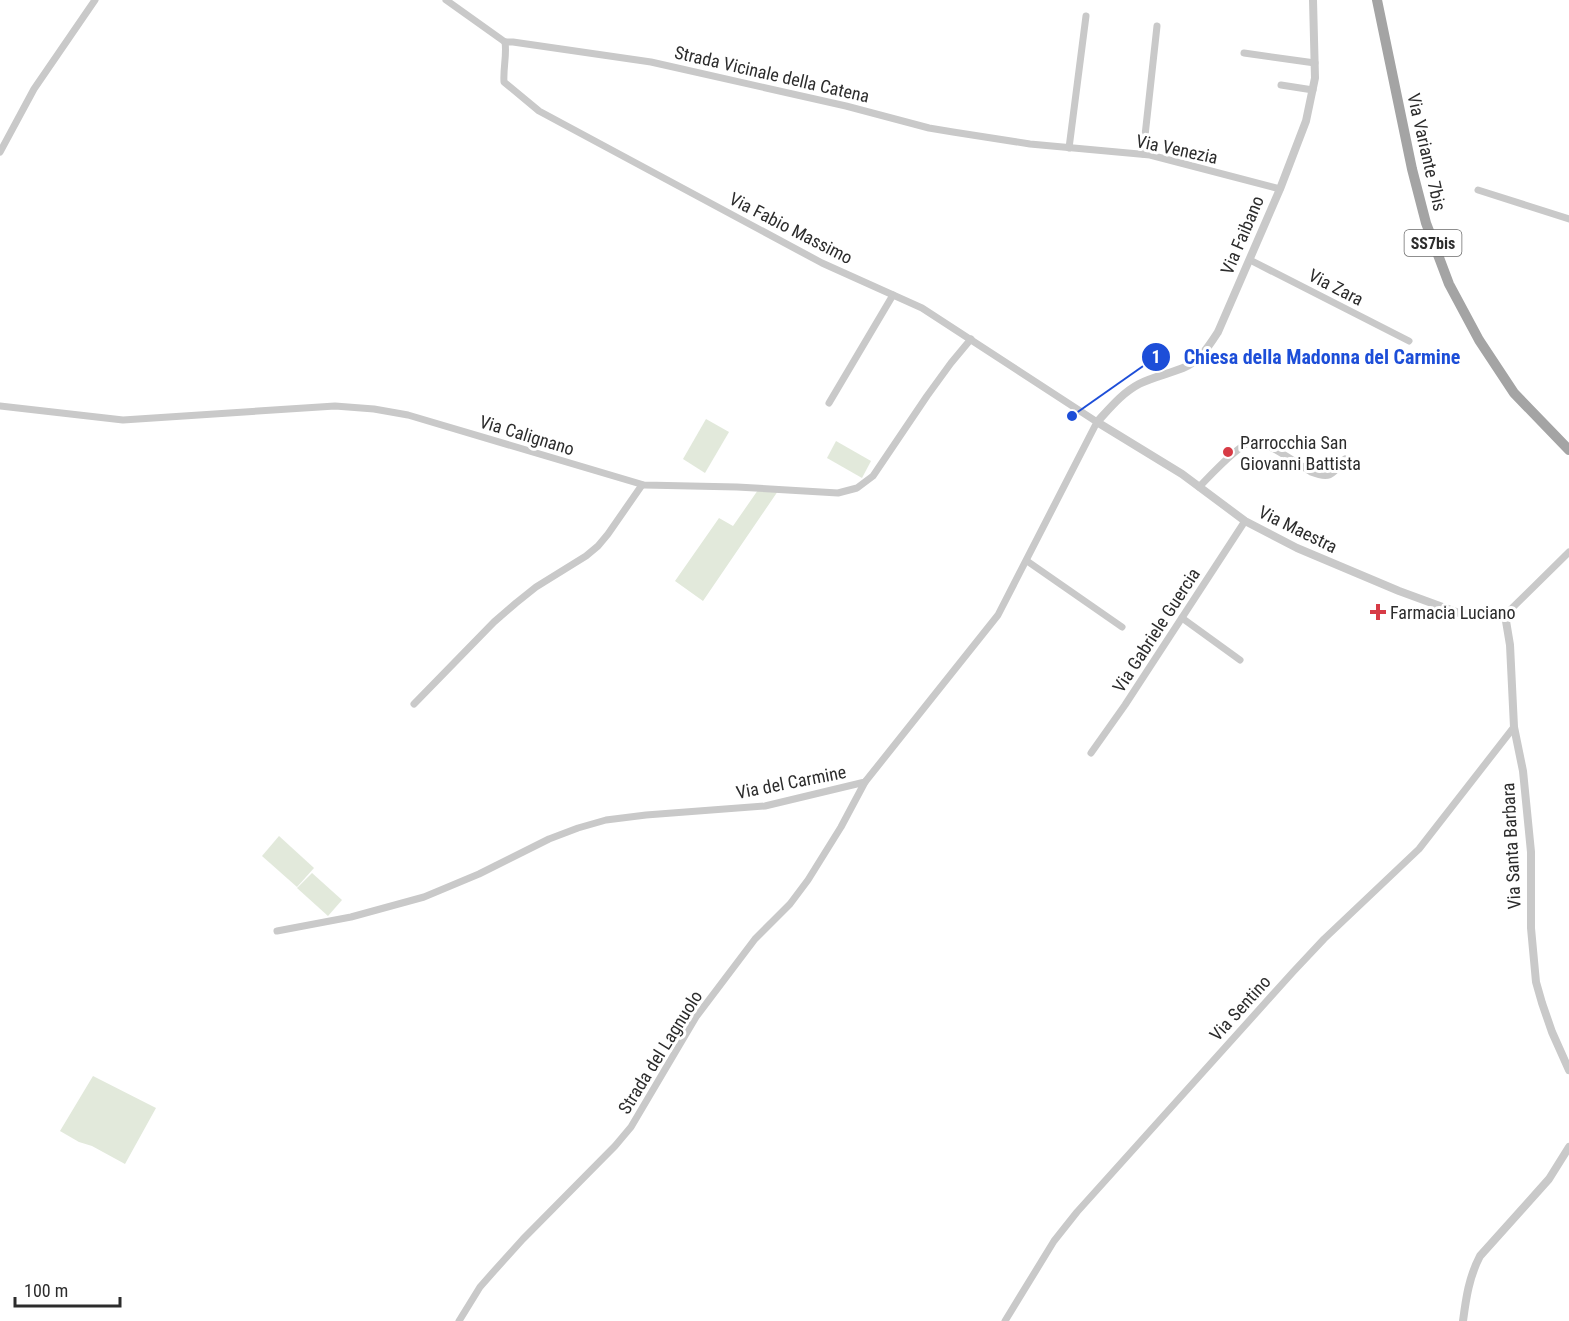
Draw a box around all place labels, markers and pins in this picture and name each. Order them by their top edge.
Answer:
callout: Chiesa della Madonna del Carmine [1141,338,1472,376]
place label: Parrocchia San Giovanni Battista [1240,432,1361,474]
marker: Parrocchia San Giovanni Battista [1221,445,1235,459]
place label: Farmacia Luciano [1390,602,1516,623]
marker: Farmacia Luciano [1371,605,1385,619]

